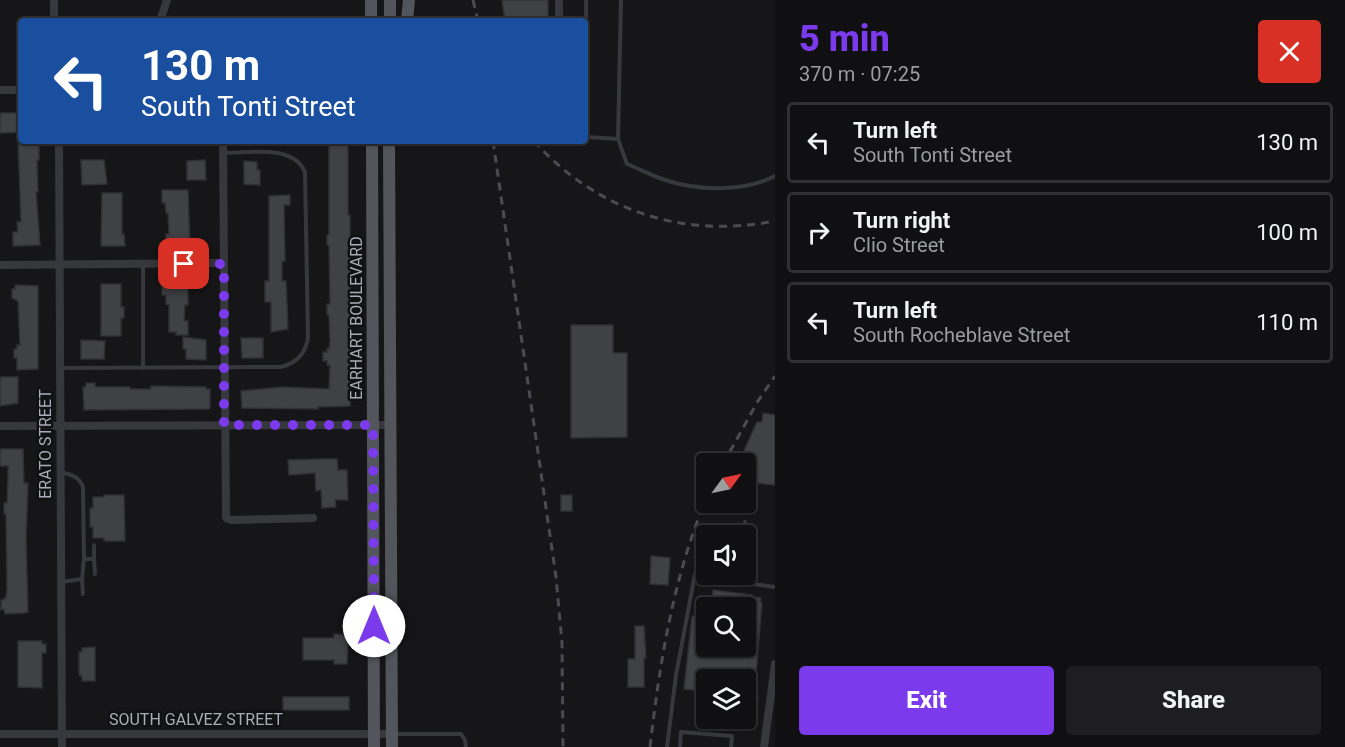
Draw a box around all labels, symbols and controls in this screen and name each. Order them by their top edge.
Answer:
text: 5 min [799,18,890,60]
button: close [1258,20,1321,83]
text: 130 m [141,41,260,90]
icon: left [42,42,120,120]
text: 370 m · 07:25 [799,62,920,86]
text: South Tonti Street [141,91,356,123]
text: Turn left [853,118,937,143]
icon: left [802,126,835,159]
text: 130 m [1256,130,1318,155]
text: South Tonti Street [853,143,1012,167]
text: Turn right [853,208,950,233]
icon: right [802,216,835,249]
text: 100 m [1256,220,1318,245]
text: Clio Street [853,233,945,257]
street label: EARHART BOULEVARD [347,236,366,400]
pin [158,238,209,289]
icon: arrive [167,247,200,280]
text: Turn left [853,298,937,323]
icon: left [802,306,835,339]
text: 110 m [1256,310,1318,335]
text: South Rocheblave Street [853,323,1070,347]
street label: ERATO STREET [36,389,55,499]
north arrow [696,453,756,513]
map controls [696,453,756,729]
button: sound [696,525,756,585]
position arrow [342,594,406,658]
button: search [696,597,756,657]
button: Exit [799,666,1054,735]
button: Share [1066,666,1321,735]
button: layers [696,669,756,729]
street label: SOUTH GALVEZ STREET [109,710,283,729]

